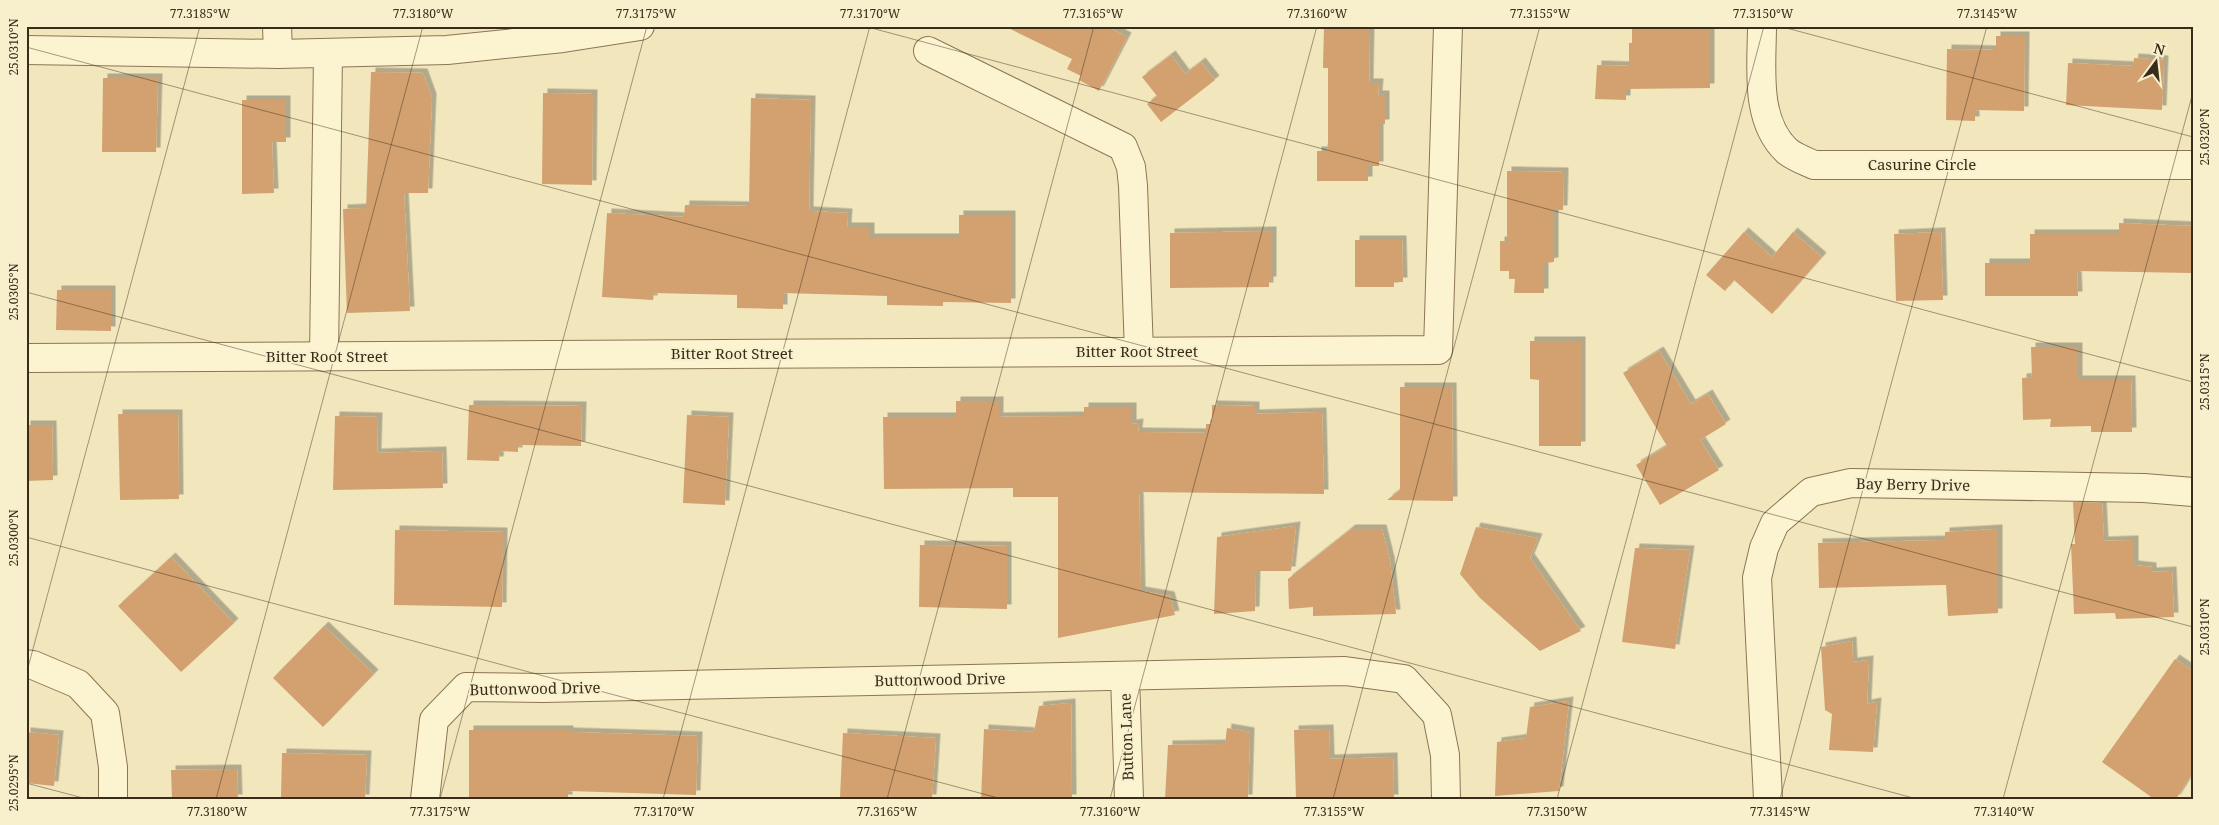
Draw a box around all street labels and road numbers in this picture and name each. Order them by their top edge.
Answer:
street label: Casurine Circle [1868,154,1976,174]
street label: Bitter Root Street [1076,341,1198,361]
street label: Bitter Root Street [671,343,793,363]
street label: Bitter Root Street [266,346,388,366]
street label: Bay Berry Drive [1856,473,1970,495]
street label: Buttonwood Drive [874,668,1006,690]
street label: Buttonwood Drive [469,677,601,699]
street label: Button Lane [1114,693,1138,781]

